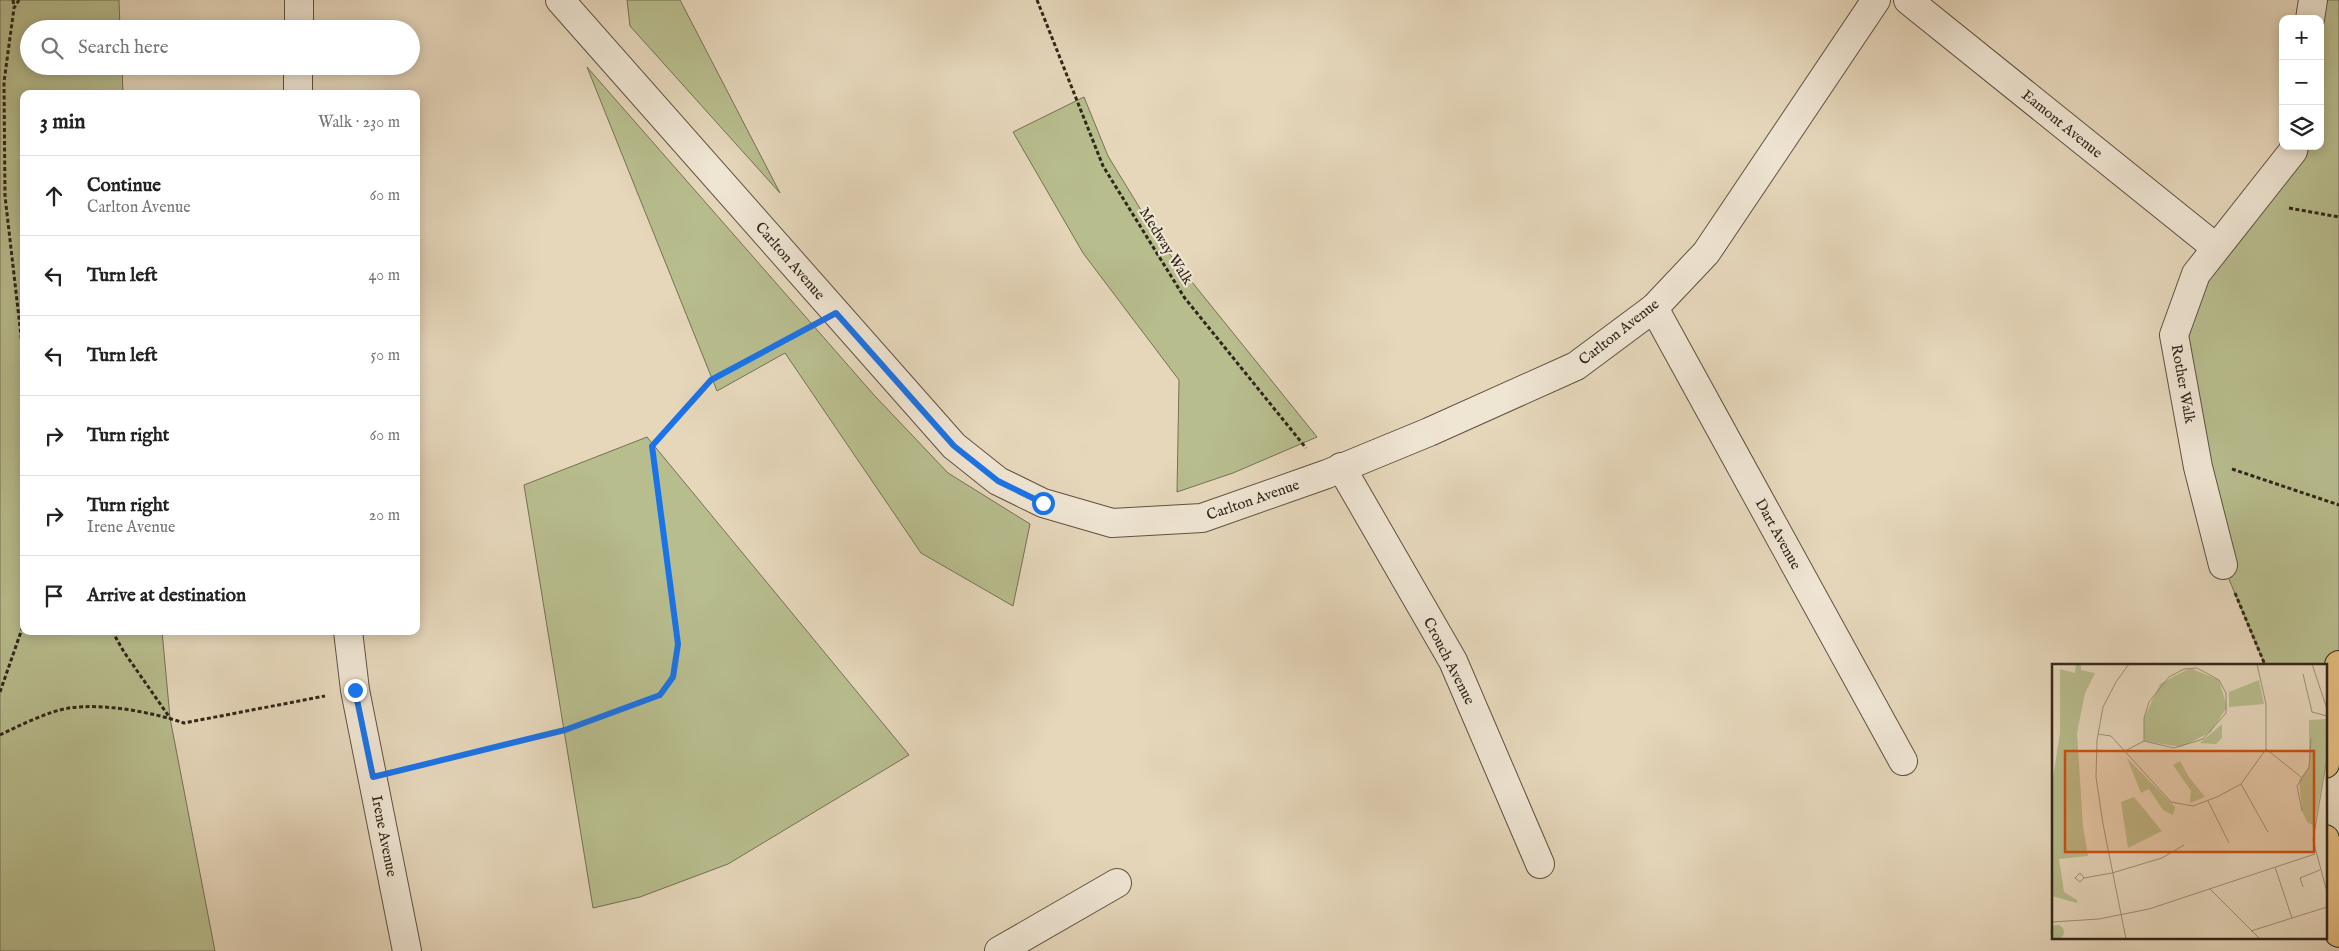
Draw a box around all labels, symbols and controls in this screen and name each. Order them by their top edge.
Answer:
map controls [2279,15,2324,150]
button: + [2279,15,2324,60]
search box [20,20,420,75]
icon: search [38,34,66,62]
text: Search here [78,36,169,60]
button: − [2279,60,2324,105]
street label: Eamont Avenue [2018,86,2106,162]
button: layers [2279,105,2324,150]
text: 3 min [40,109,85,136]
text: Walk · 230 m [318,113,400,133]
text: Continue [87,174,161,198]
icon: ahead [40,182,68,210]
text: 60 m [370,186,400,206]
text: Carlton Avenue [87,198,191,218]
street label: Medway Walk [1135,204,1198,289]
street label: Carlton Avenue [751,218,829,304]
icon: left [40,262,68,290]
text: Turn left [87,264,158,288]
text: 40 m [368,266,400,286]
street label: Carlton Avenue [1575,295,1663,369]
icon: left [40,342,68,370]
street label: Rother Walk [2167,343,2199,426]
text: Turn left [87,344,158,368]
text: 50 m [371,346,400,366]
icon: right [40,422,68,450]
text: Turn right [87,424,169,448]
text: 60 m [370,426,400,446]
street label: Carlton Avenue [1204,475,1302,525]
route start [1032,492,1055,515]
text: Turn right [87,494,169,518]
street label: Dart Avenue [1751,495,1805,573]
icon: right [40,502,68,530]
text: 20 m [369,506,400,526]
text: Irene Avenue [87,518,175,538]
icon: arrive [40,582,68,610]
text: Arrive at destination [87,584,246,608]
street label: Crouch Avenue [1419,614,1479,708]
inset map [2052,664,2326,938]
route end [344,679,367,702]
street label: Irene Avenue [367,794,401,879]

